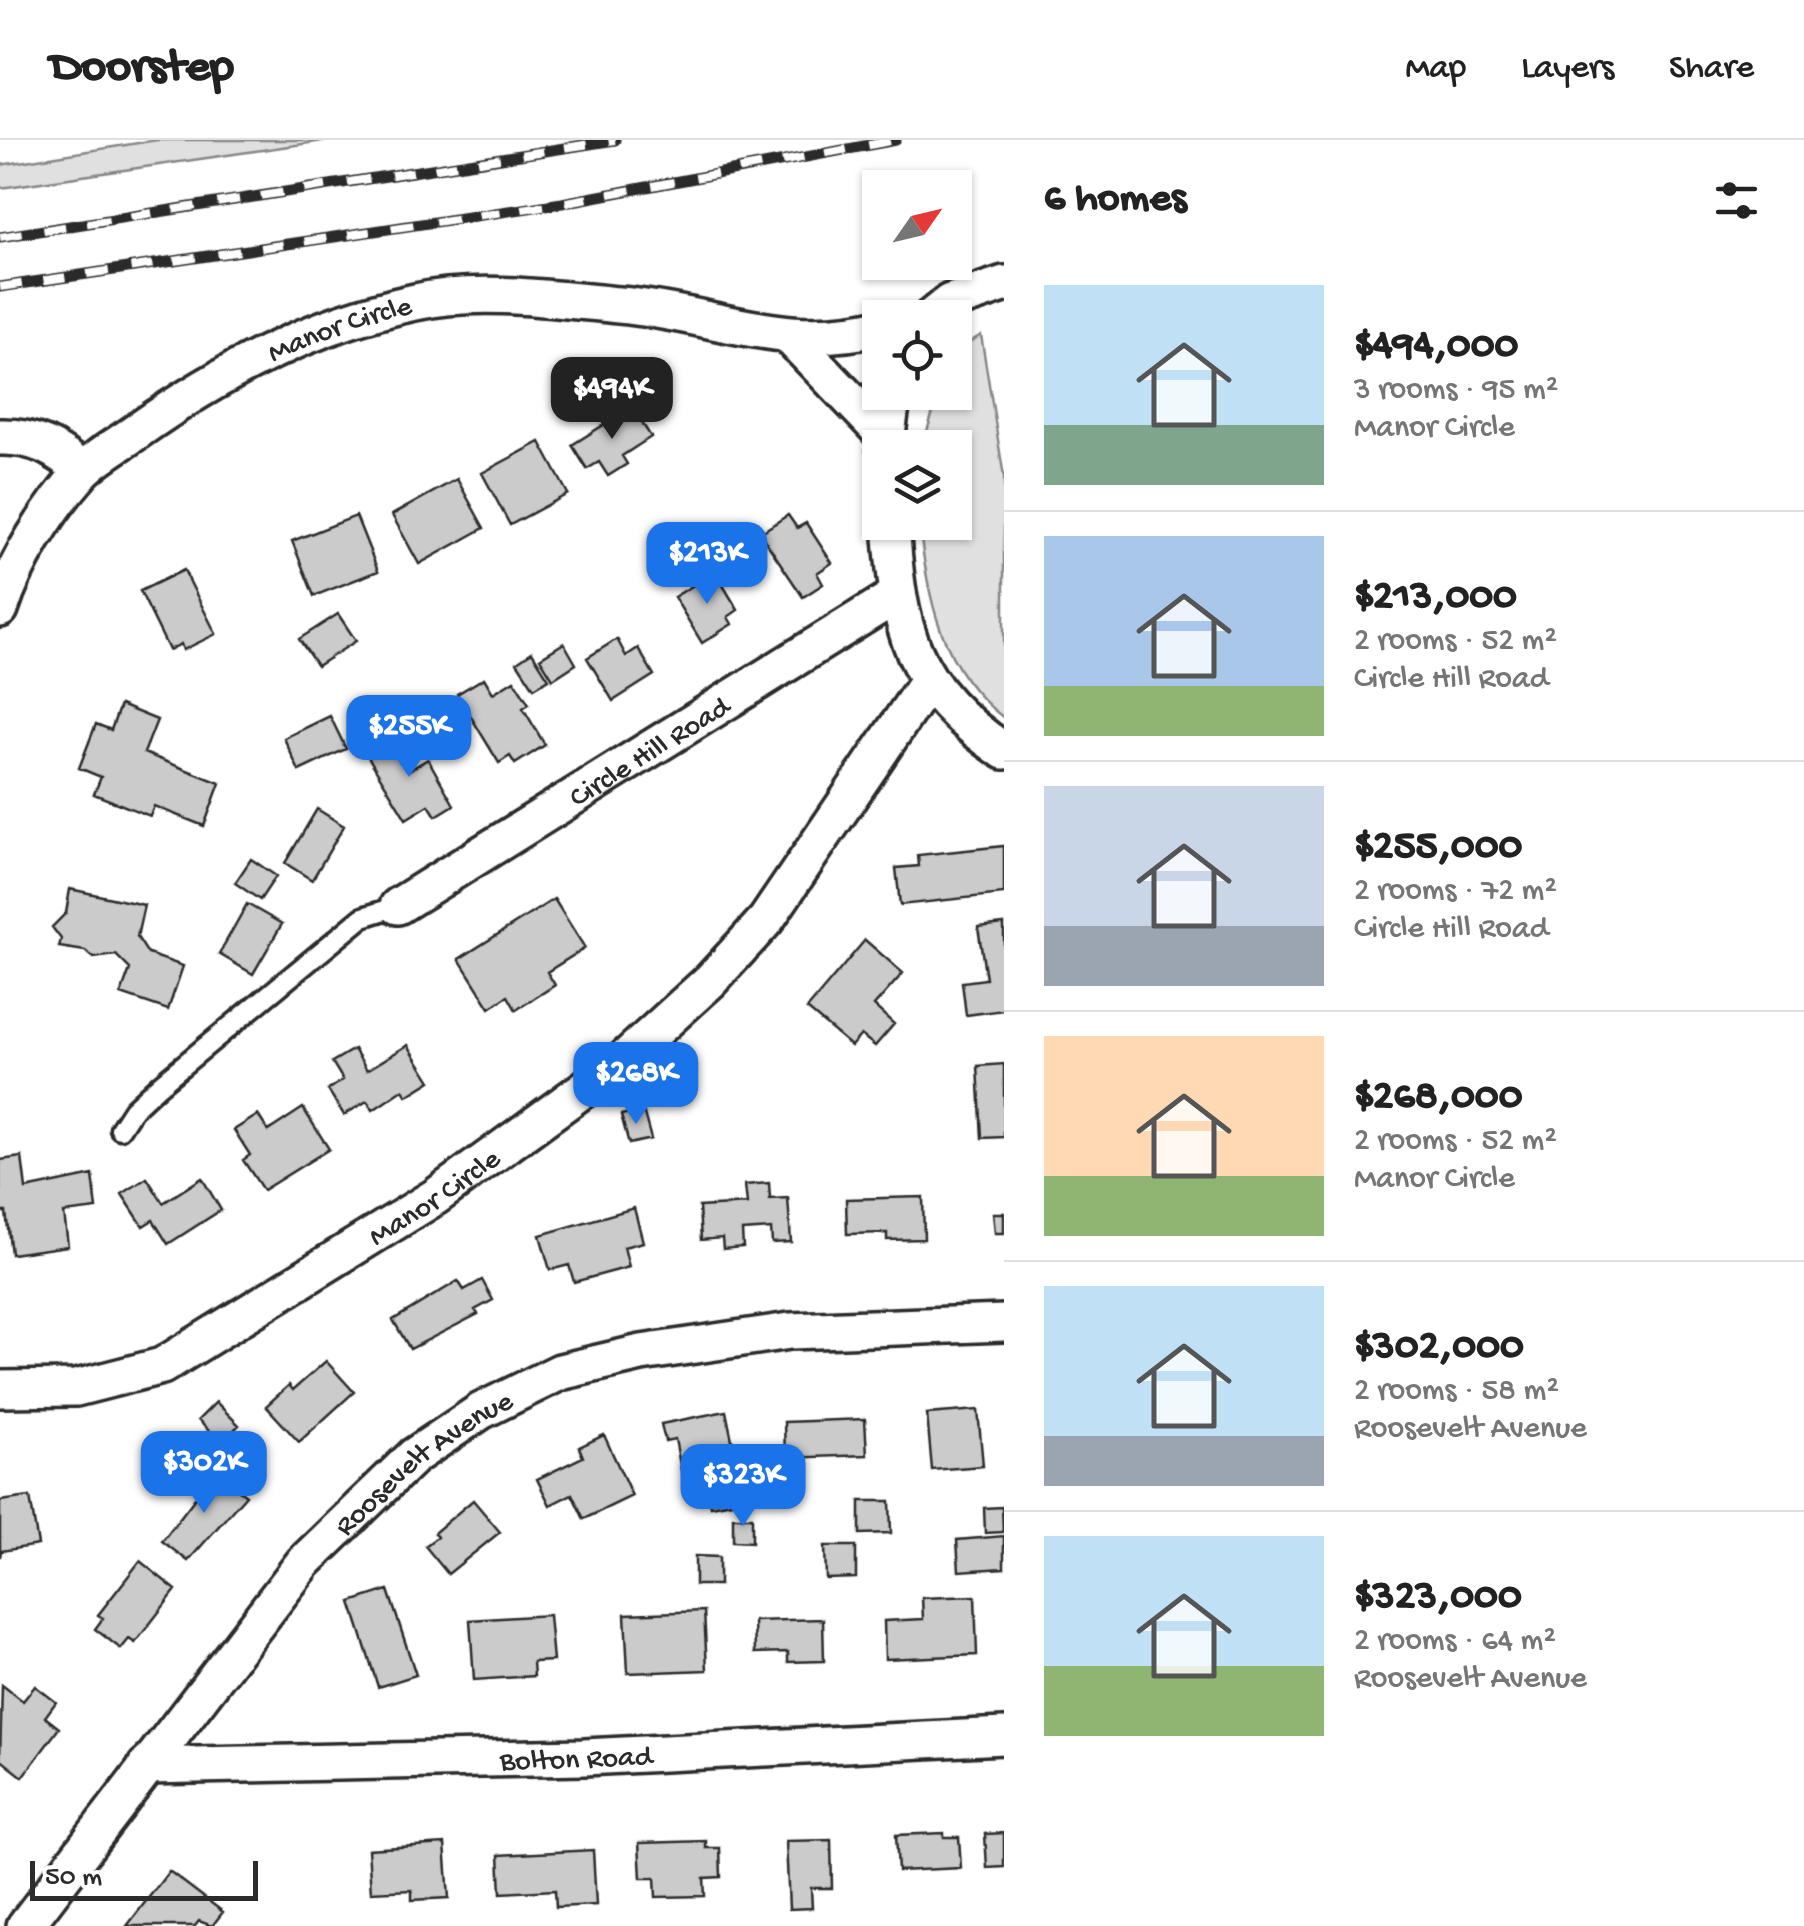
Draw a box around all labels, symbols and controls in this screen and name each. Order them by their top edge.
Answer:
text: Doorstep [50,41,234,98]
text: Map [1405,49,1466,90]
text: Layers [1521,49,1614,90]
text: Share [1669,49,1754,90]
north arrow [862,170,972,280]
map controls [862,170,972,540]
icon: filters [1709,173,1764,228]
text: 6 homes [1044,176,1187,225]
street label: Manor Circle [263,290,416,373]
button: locate [862,300,972,410]
text: $494,000 [1354,323,1518,372]
icon: home [1124,325,1244,445]
pin: $494K [542,357,682,442]
text: $494K [573,370,651,408]
text: 3 rooms · 95 m² [1354,372,1558,410]
text: Manor Circle [1354,410,1515,448]
button: layers [862,430,972,540]
pin: $213K [637,522,777,607]
text: $213K [668,535,746,573]
text: $213,000 [1354,574,1517,623]
icon: home [1124,576,1244,696]
text: 2 rooms · 52 m² [1354,623,1557,661]
text: Circle Hill Road [1354,661,1548,699]
street label: Circle Hill Road [564,689,739,817]
pin: $255K [339,695,479,780]
text: $255K [368,708,450,746]
text: $255,000 [1354,824,1522,873]
icon: home [1124,826,1244,946]
text: 2 rooms · 72 m² [1354,873,1557,911]
text: Circle Hill Road [1354,911,1548,949]
pin: $268K [566,1042,706,1127]
text: $268K [595,1055,677,1093]
text: $268,000 [1354,1074,1523,1123]
icon: home [1124,1076,1244,1196]
text: 2 rooms · 52 m² [1354,1123,1557,1161]
street label: Manor Circle [363,1142,509,1256]
text: Manor Circle [1354,1161,1515,1199]
text: $302,000 [1354,1324,1524,1373]
icon: home [1124,1326,1244,1446]
text: 2 rooms · 58 m² [1354,1373,1559,1411]
street label: Roosevelt Avenue [329,1385,520,1545]
text: Roosevelt Avenue [1354,1411,1587,1449]
pin: $302K [134,1431,274,1516]
text: $302K [163,1444,245,1482]
pin: $323K [673,1444,813,1529]
text: $323K [703,1457,783,1495]
text: $323,000 [1354,1574,1522,1623]
icon: home [1124,1576,1244,1696]
text: 2 rooms · 64 m² [1354,1623,1556,1661]
text: Roosevelt Avenue [1354,1661,1587,1699]
street label: Bolton Road [499,1740,655,1781]
scale bar [30,1856,258,1900]
text: 50 m [45,1862,102,1895]

